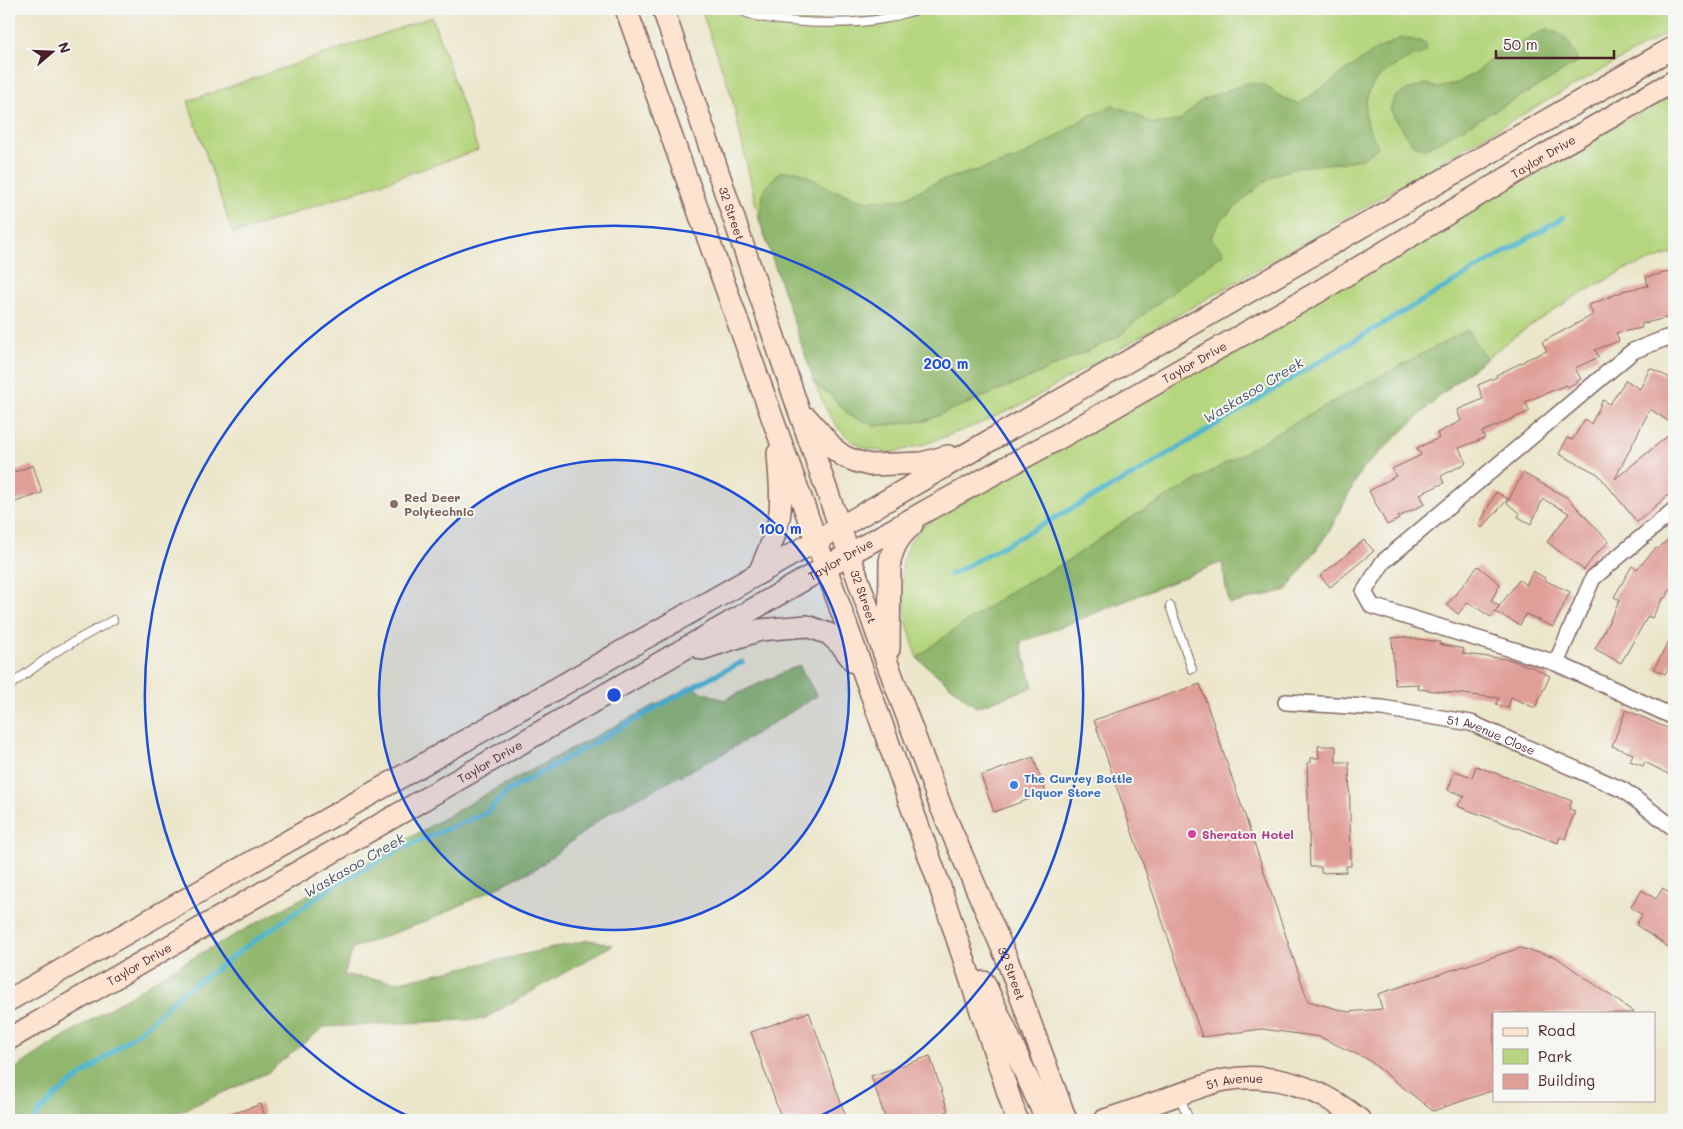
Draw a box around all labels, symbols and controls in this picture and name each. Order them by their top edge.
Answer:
north arrow [28,28,78,78]
scale bar [1496,28,1613,60]
text: 50 m [1503,34,1538,54]
text: N [54,39,75,56]
street label: Taylor Drive [1508,131,1578,182]
street label: 32 Street [716,185,749,243]
street label: Taylor Drive [1159,337,1230,387]
water label: Waskasoo Creek [1199,352,1307,427]
text: 200 m [924,353,969,373]
place label: Red Deer Polytechnic [404,489,474,519]
marker: Red Deer Polytechnic [388,498,400,510]
text: 100 m [758,518,802,538]
street label: Taylor Drive [805,534,876,584]
street label: 32 Street [847,568,881,626]
centre of rings [605,686,623,704]
street label: 51 Avenue Close [1446,711,1538,758]
street label: Taylor Drive [454,736,525,786]
place label: The Curvey Bottle Liquor Store [1024,770,1132,800]
marker: The Curvey Bottle Liquor Store [1008,779,1020,791]
place label: Sheraton Hotel [1202,826,1294,842]
water label: Waskasoo Creek [300,828,408,902]
marker: Sheraton Hotel [1186,828,1198,840]
street label: Taylor Drive [104,939,174,989]
street label: 32 Street [995,944,1029,1002]
legend [1493,1012,1656,1102]
text: Road [1538,1020,1575,1040]
text: Park [1538,1046,1572,1066]
street label: 51 Avenue [1204,1070,1264,1093]
text: Building [1538,1070,1595,1090]

